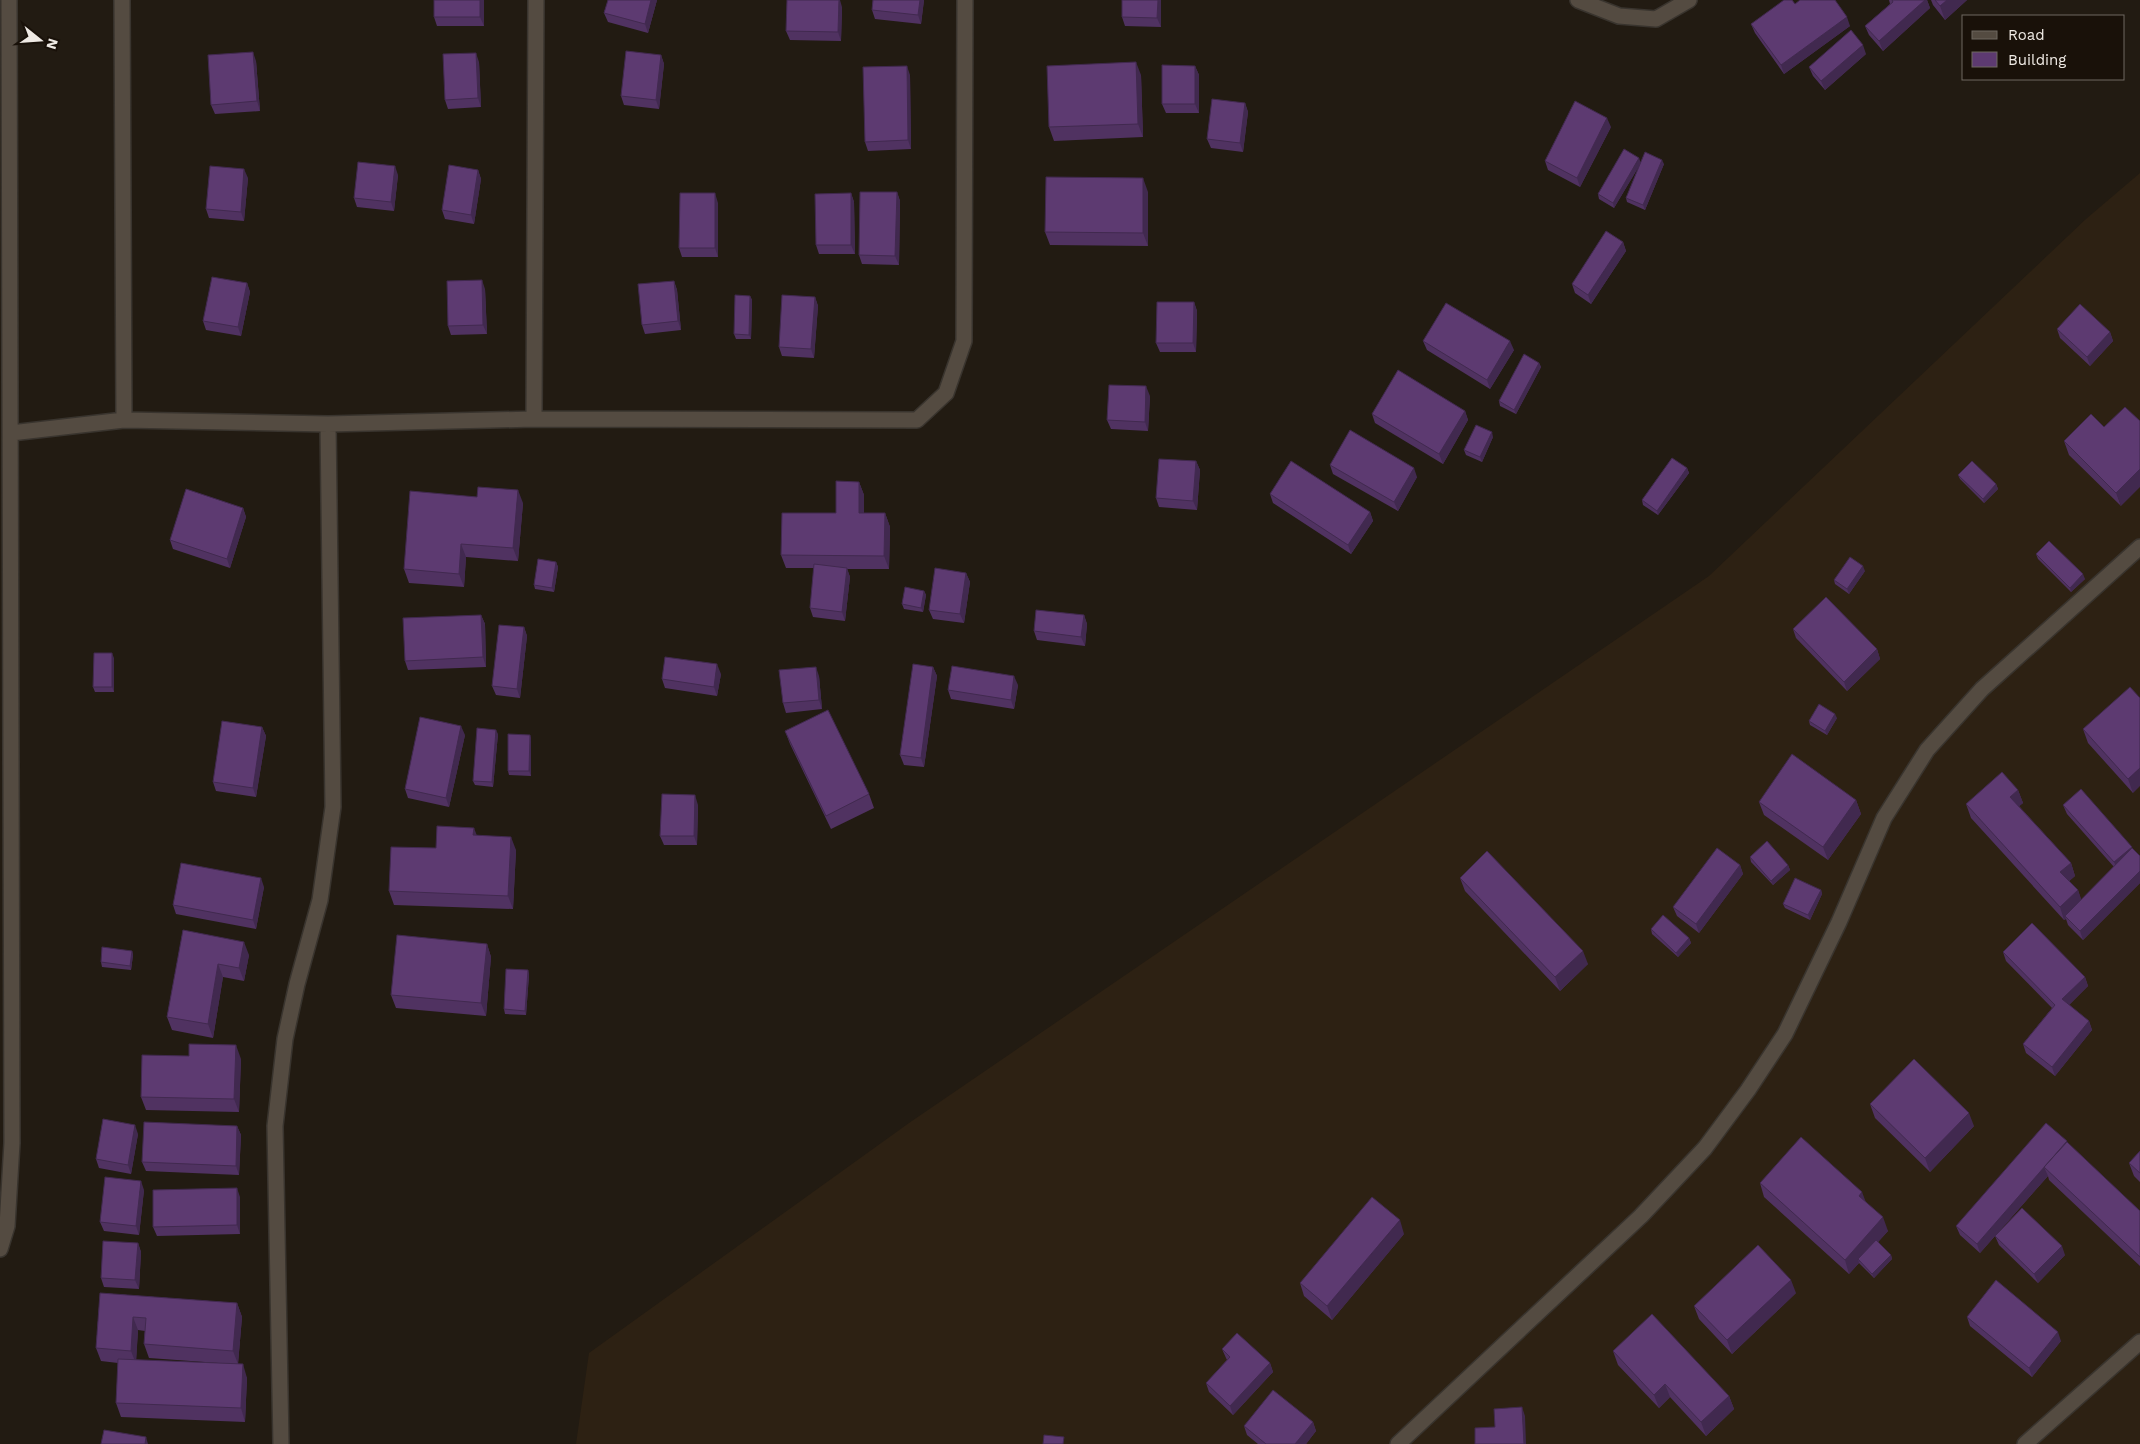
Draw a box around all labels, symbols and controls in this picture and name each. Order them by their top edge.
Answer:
north arrow [15,15,65,65]
legend [1962,15,2125,80]
text: Road [2008,26,2045,44]
text: N [43,37,62,51]
text: Building [2008,51,2066,69]

